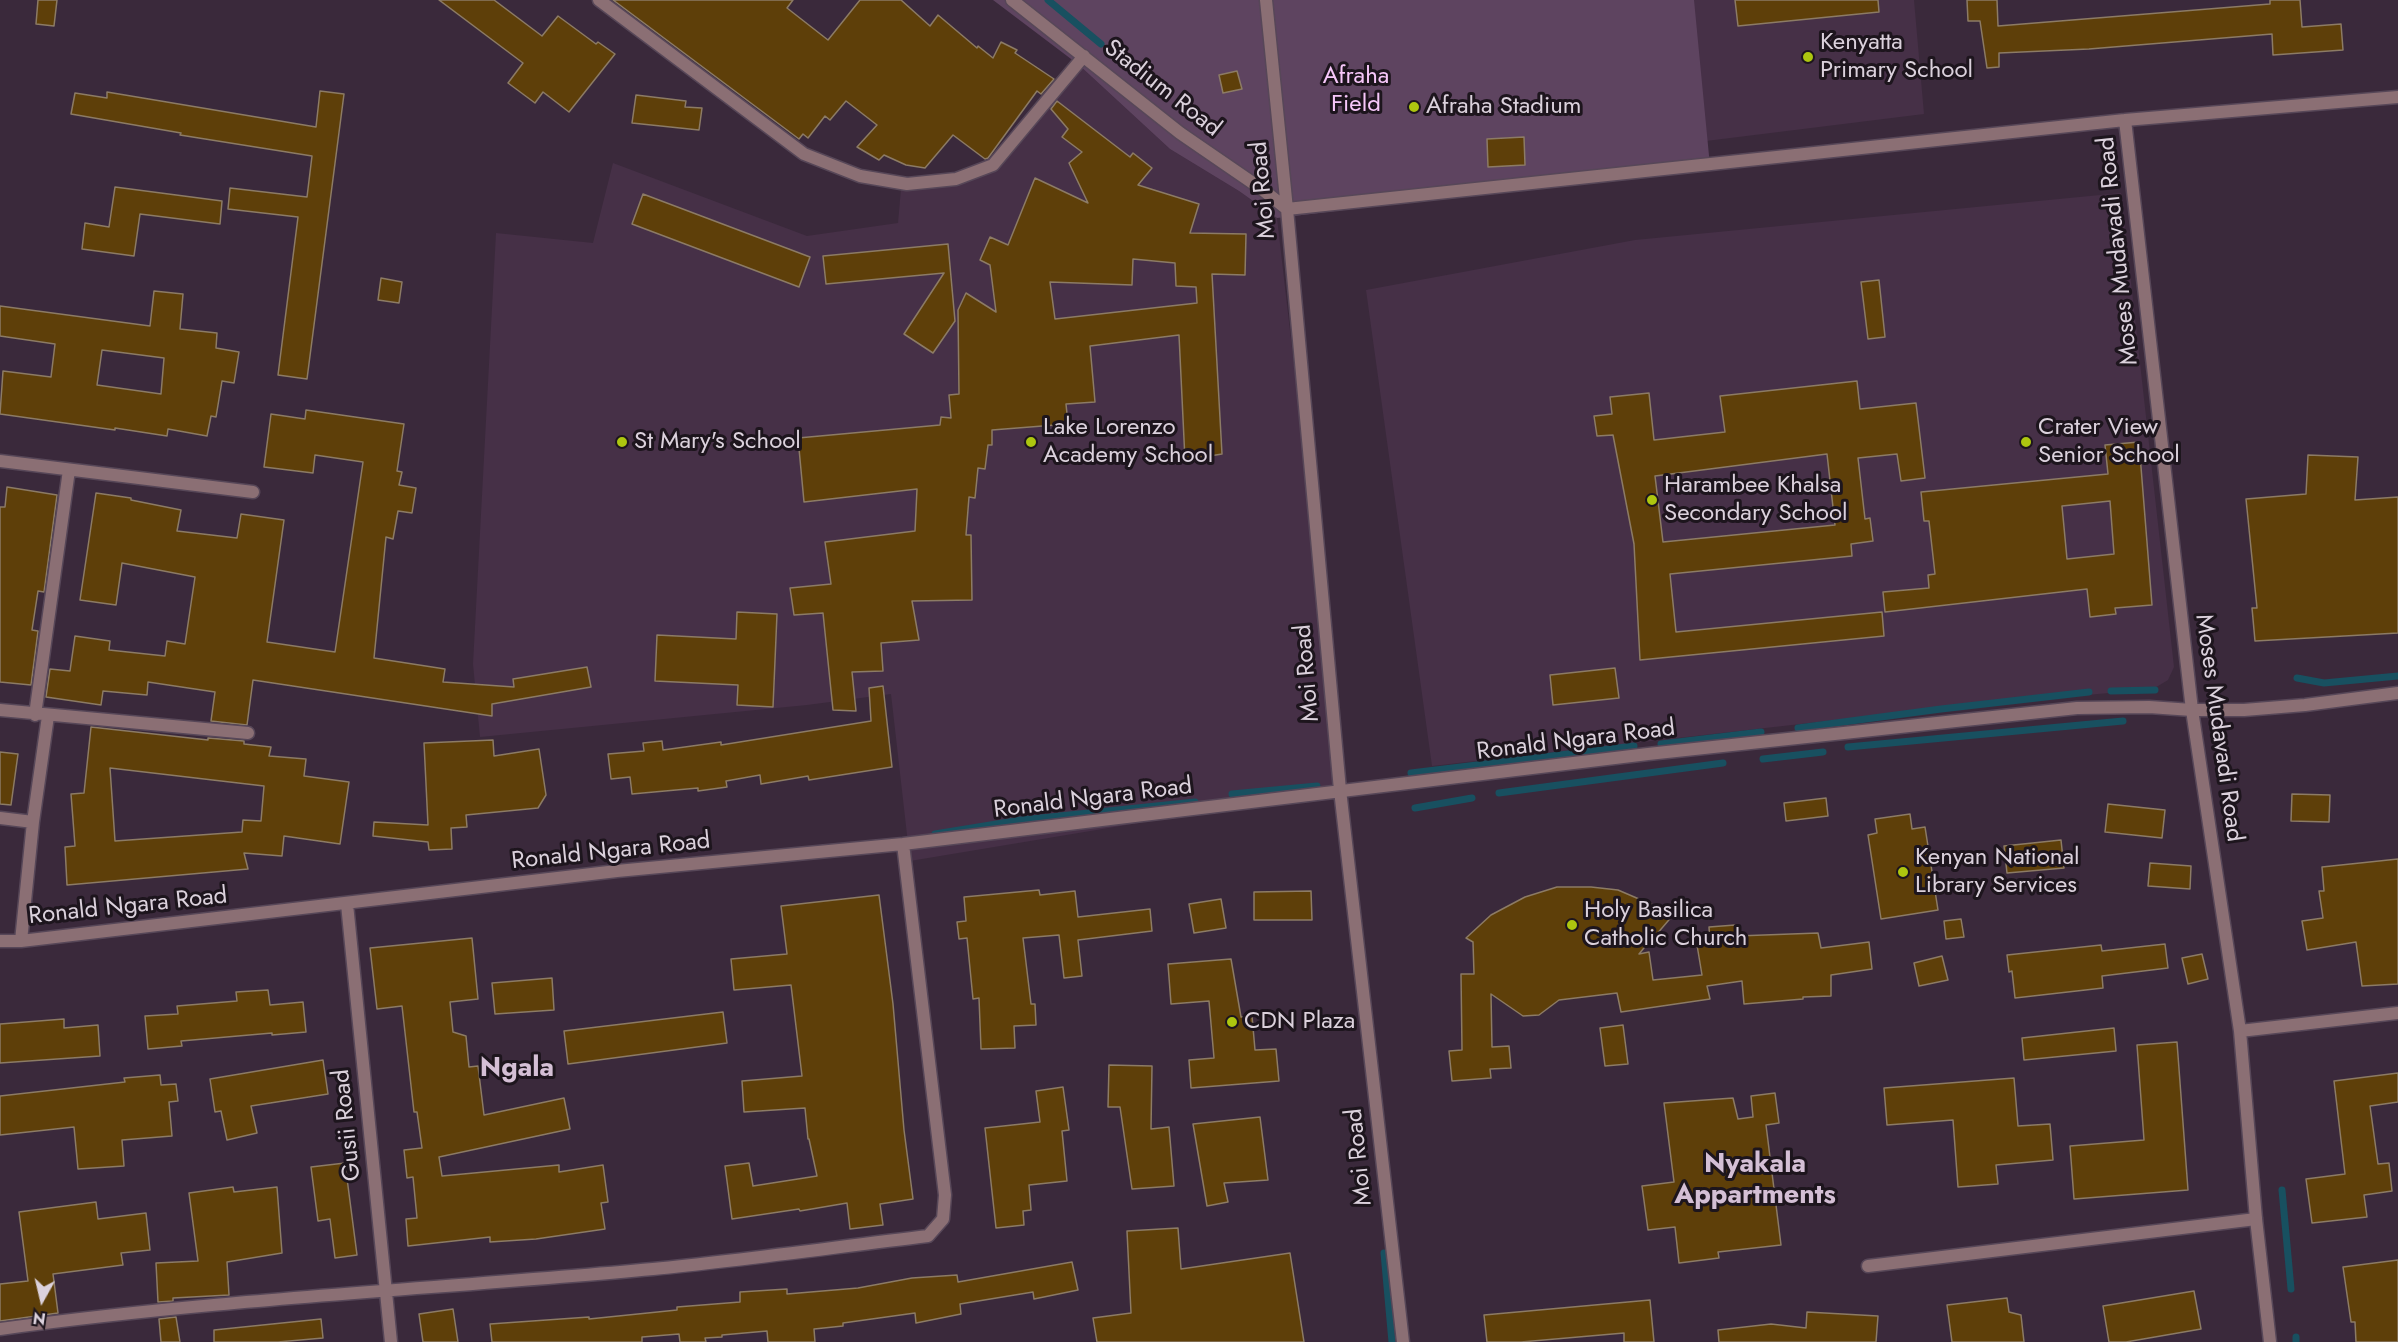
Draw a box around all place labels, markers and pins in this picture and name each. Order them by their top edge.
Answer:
place label: Kenyatta Primary School [1820,29,1973,85]
marker: Kenyatta Primary School [1801,50,1815,64]
place label: Afraha Stadium [1426,93,1582,121]
marker: Afraha Stadium [1407,100,1421,114]
place label: Lake Lorenzo Academy School [1043,414,1213,470]
place label: Crater View Senior School [2038,414,2180,470]
place label: St Mary's School [634,428,801,456]
marker: St Mary's School [615,435,629,449]
marker: Lake Lorenzo Academy School [1024,435,1038,449]
marker: Crater View Senior School [2019,435,2033,449]
place label: Harambee Khalsa Secondary School [1664,472,1848,528]
marker: Harambee Khalsa Secondary School [1645,493,1659,507]
place label: Kenyan National Library Services [1915,844,2079,900]
marker: Kenyan National Library Services [1896,865,1910,879]
place label: Holy Basilica Catholic Church [1584,897,1747,953]
marker: Holy Basilica Catholic Church [1565,918,1579,932]
place label: CDN Plaza [1244,1008,1355,1036]
marker: CDN Plaza [1225,1015,1239,1029]

